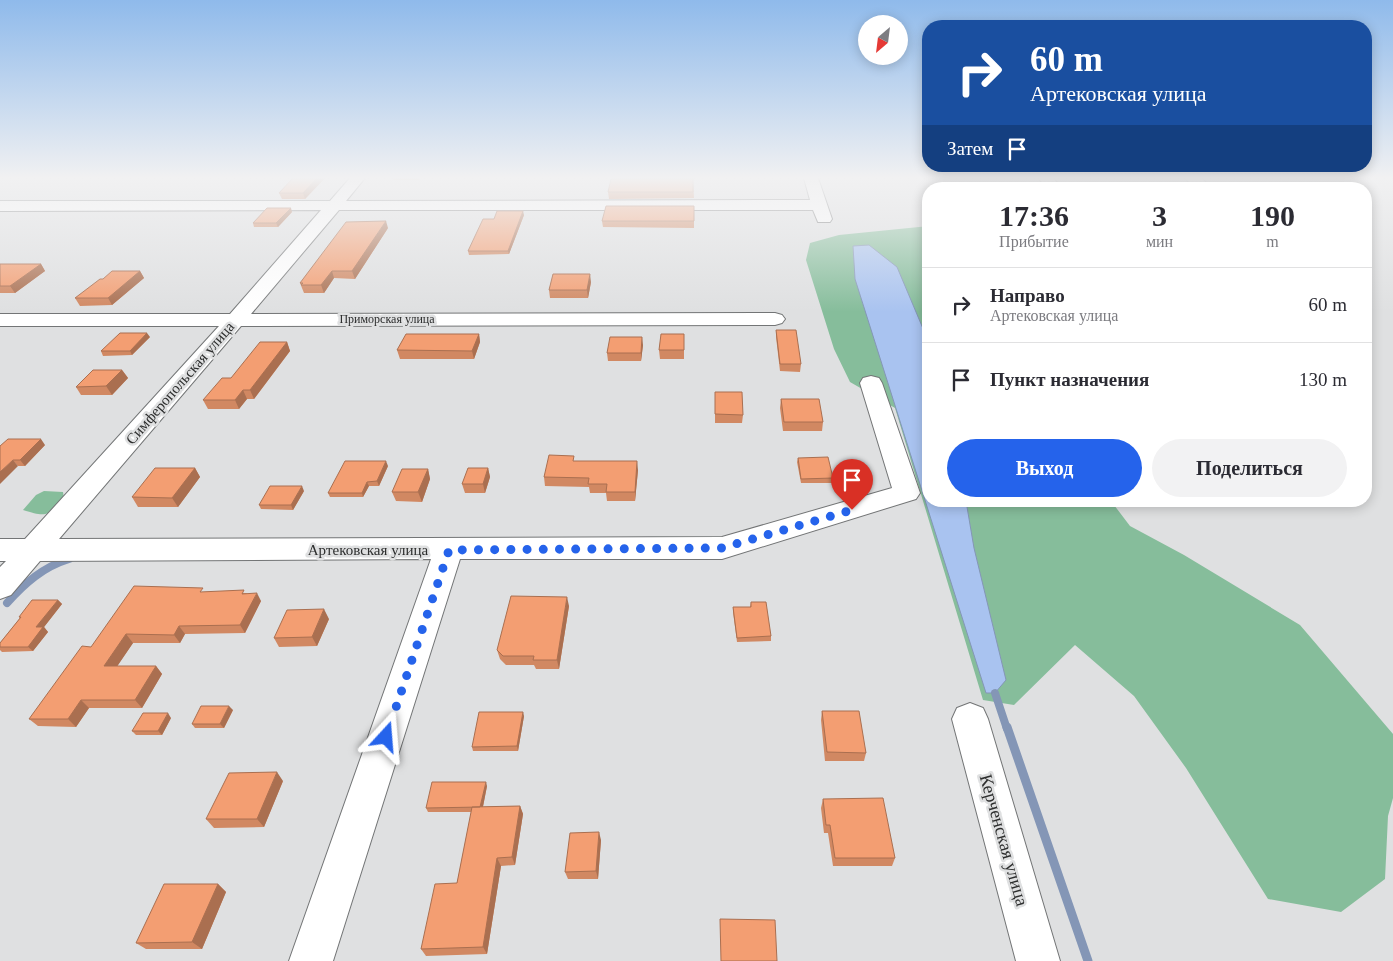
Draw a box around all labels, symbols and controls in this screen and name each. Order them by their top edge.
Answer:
north arrow [858,15,908,65]
map controls [858,15,908,65]
icon: right [947,40,1012,105]
text: 60 m [1030,40,1103,79]
text: Артековская улица [1030,81,1207,106]
icon: arrive [1003,135,1031,163]
text: Затем [947,138,993,159]
text: 17:36 [999,199,1069,232]
text: 3 [1152,199,1167,232]
text: 190 [1250,199,1295,232]
text: Прибытие [999,233,1069,250]
text: мин [1146,233,1173,250]
text: m [1266,233,1279,250]
text: Направо [990,285,1065,306]
icon: right [947,291,975,319]
text: 60 m [1308,294,1347,315]
text: Артековская улица [990,307,1118,324]
street label: Приморская улица [339,312,435,326]
street label: Симферопольская улица [123,318,238,447]
icon: arrive [947,366,975,394]
text: Пункт назначения [990,369,1149,390]
text: 130 m [1299,369,1347,390]
button: Выход [947,439,1142,497]
button: Поделиться [1152,439,1347,497]
pin [831,459,873,510]
icon: arrive [838,466,866,494]
street label: Артековская улица [308,542,429,558]
position arrow [359,710,411,762]
street label: Керченская улица [976,772,1032,908]

